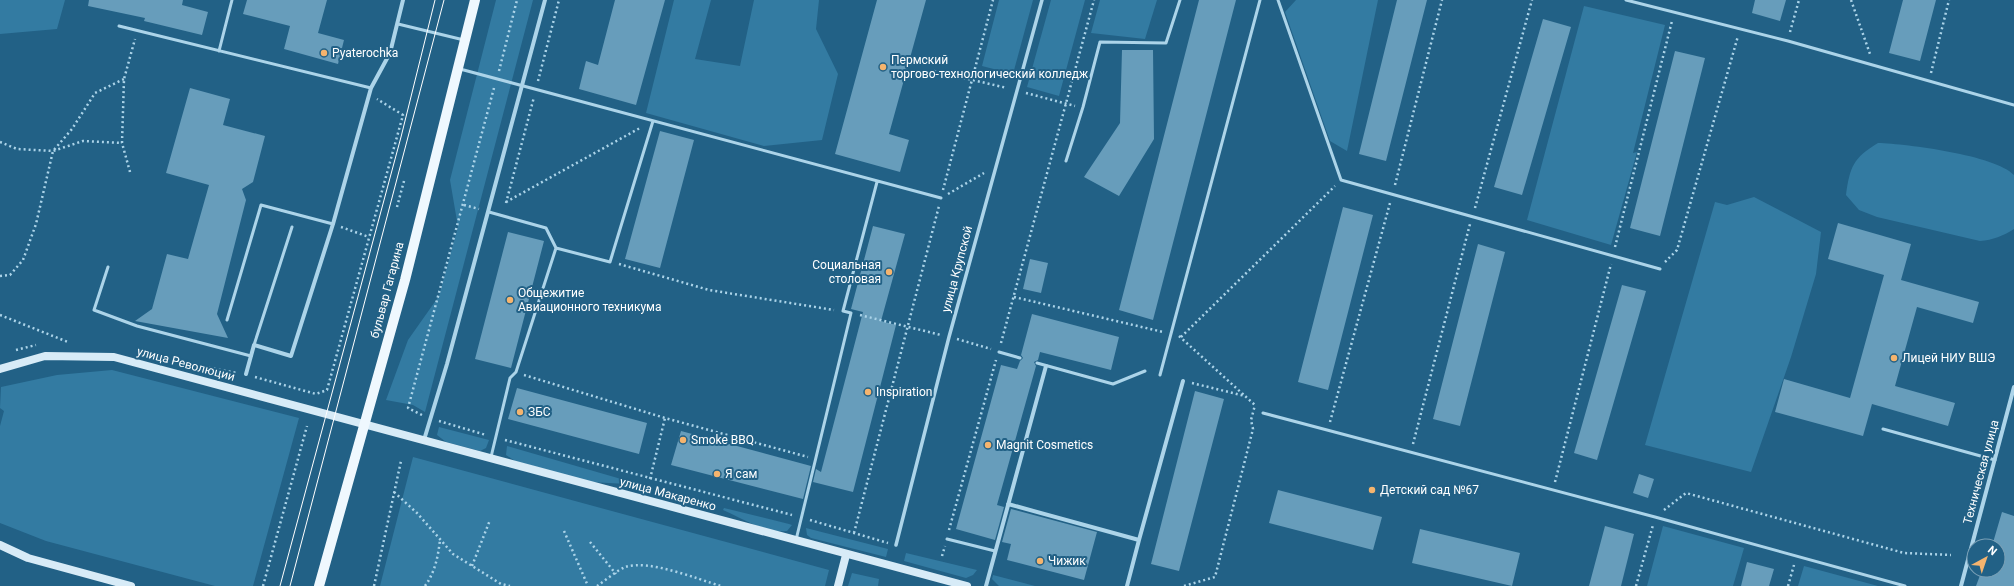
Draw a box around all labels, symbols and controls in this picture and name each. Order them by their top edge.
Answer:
place label: Pyaterochka [332,46,398,60]
marker: Pyaterochka [319,48,329,58]
place label: Пермский торгово-технологический колледж [891,53,1089,81]
marker: Пермский торгово-технологический колледж [878,62,888,72]
street label: улица Крупской [939,224,975,314]
street label: бульвар Гагарина [367,240,407,340]
place label: Социальная столовая [812,258,881,286]
marker: Социальная столовая [884,267,894,277]
place label: Общежитие Авиационного техникума [518,286,662,314]
marker: Общежитие Авиационного техникума [505,295,515,305]
street label: улица Революции [135,344,237,384]
place label: Лицей НИУ ВШЭ [1902,351,1995,365]
marker: Лицей НИУ ВШЭ [1889,353,1899,363]
place label: Inspiration [876,385,932,399]
marker: Inspiration [863,387,873,397]
place label: ЗБС [528,405,551,419]
marker: ЗБС [515,407,525,417]
street label: Техническая улица [1960,418,2002,526]
place label: Smoke BBQ [691,433,754,447]
marker: Smoke BBQ [678,435,688,445]
place label: Magnit Cosmetics [996,438,1093,452]
marker: Magnit Cosmetics [983,440,993,450]
place label: Я сам [725,467,757,481]
marker: Я сам [712,469,722,479]
street label: улица Макаренко [618,474,718,514]
place label: Детский сад №67 [1380,483,1479,497]
marker: Детский сад №67 [1367,485,1377,495]
north arrow [1966,538,2006,578]
text: N [1985,543,1999,558]
place label: Чижик [1048,554,1086,568]
marker: Чижик [1035,556,1045,566]

